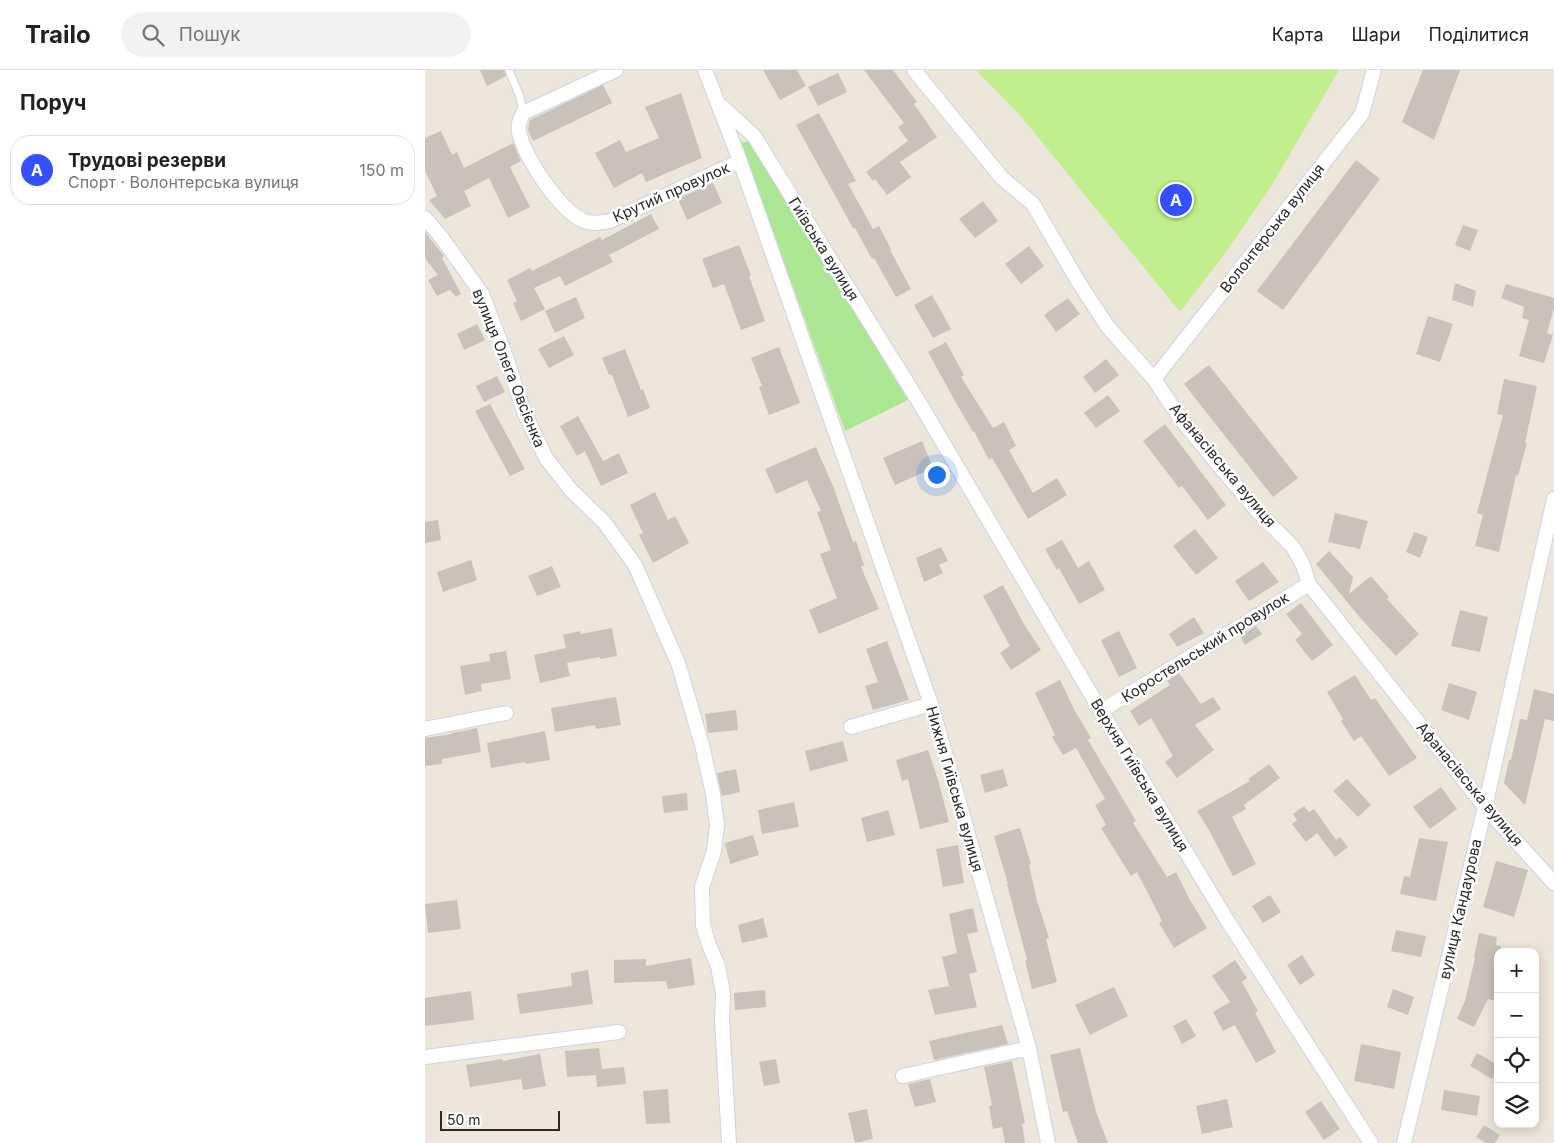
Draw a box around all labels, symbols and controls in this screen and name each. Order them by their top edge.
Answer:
search box [121,12,471,57]
text: Trailo [25,20,91,49]
icon: search [139,21,167,49]
text: Пошук [179,23,241,46]
text: Карта [1272,24,1324,45]
text: Шари [1352,24,1401,45]
text: Поділитися [1429,24,1529,45]
text: Поруч [20,90,87,115]
text: Трудові резерви [68,149,226,172]
street label: Крутий провулок [610,158,732,226]
text: A [31,160,43,180]
text: 150 m [359,160,404,180]
street label: Волонтерська вулиця [1216,160,1328,296]
text: Спорт · Волонтерська вулиця [68,172,299,192]
pin: A [1160,181,1192,219]
street label: Гиївська вулиця [785,194,863,304]
street label: вулиця Олега Овсієнка [468,286,550,450]
street label: Афанасівська вулиця [1166,399,1280,531]
your location [924,462,950,488]
street label: Коростельський провулок [1118,588,1292,706]
street label: Верхня Гиївська вулиця [1087,695,1193,855]
street label: Нижня Гиївська вулиця [922,704,988,874]
street label: Афанасівська вулиця [1413,718,1527,850]
street label: вулиця Кандаурова [1435,837,1485,981]
map controls [1494,948,1539,1128]
button: + [1494,948,1539,993]
button: − [1494,993,1539,1038]
button: locate [1494,1038,1539,1083]
button: layers [1494,1083,1539,1128]
scale bar [440,1108,560,1131]
text: 50 m [447,1111,481,1128]

